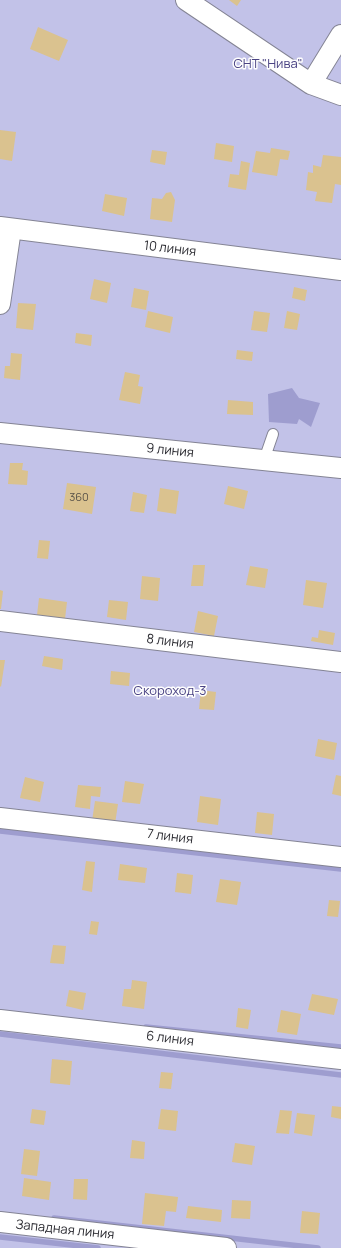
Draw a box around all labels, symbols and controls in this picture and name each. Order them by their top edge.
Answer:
park label: СНТ "Нива" [234,56,302,72]
street label: 10 линия [143,238,197,260]
street label: 9 линия [145,441,195,461]
house number: 360 [69,491,89,505]
street label: 8 линия [146,631,194,653]
park label: Скороход-3 [134,683,206,699]
street label: 7 линия [146,826,194,848]
street label: 6 линия [145,1028,195,1050]
street label: Западная линия [15,1217,115,1243]

